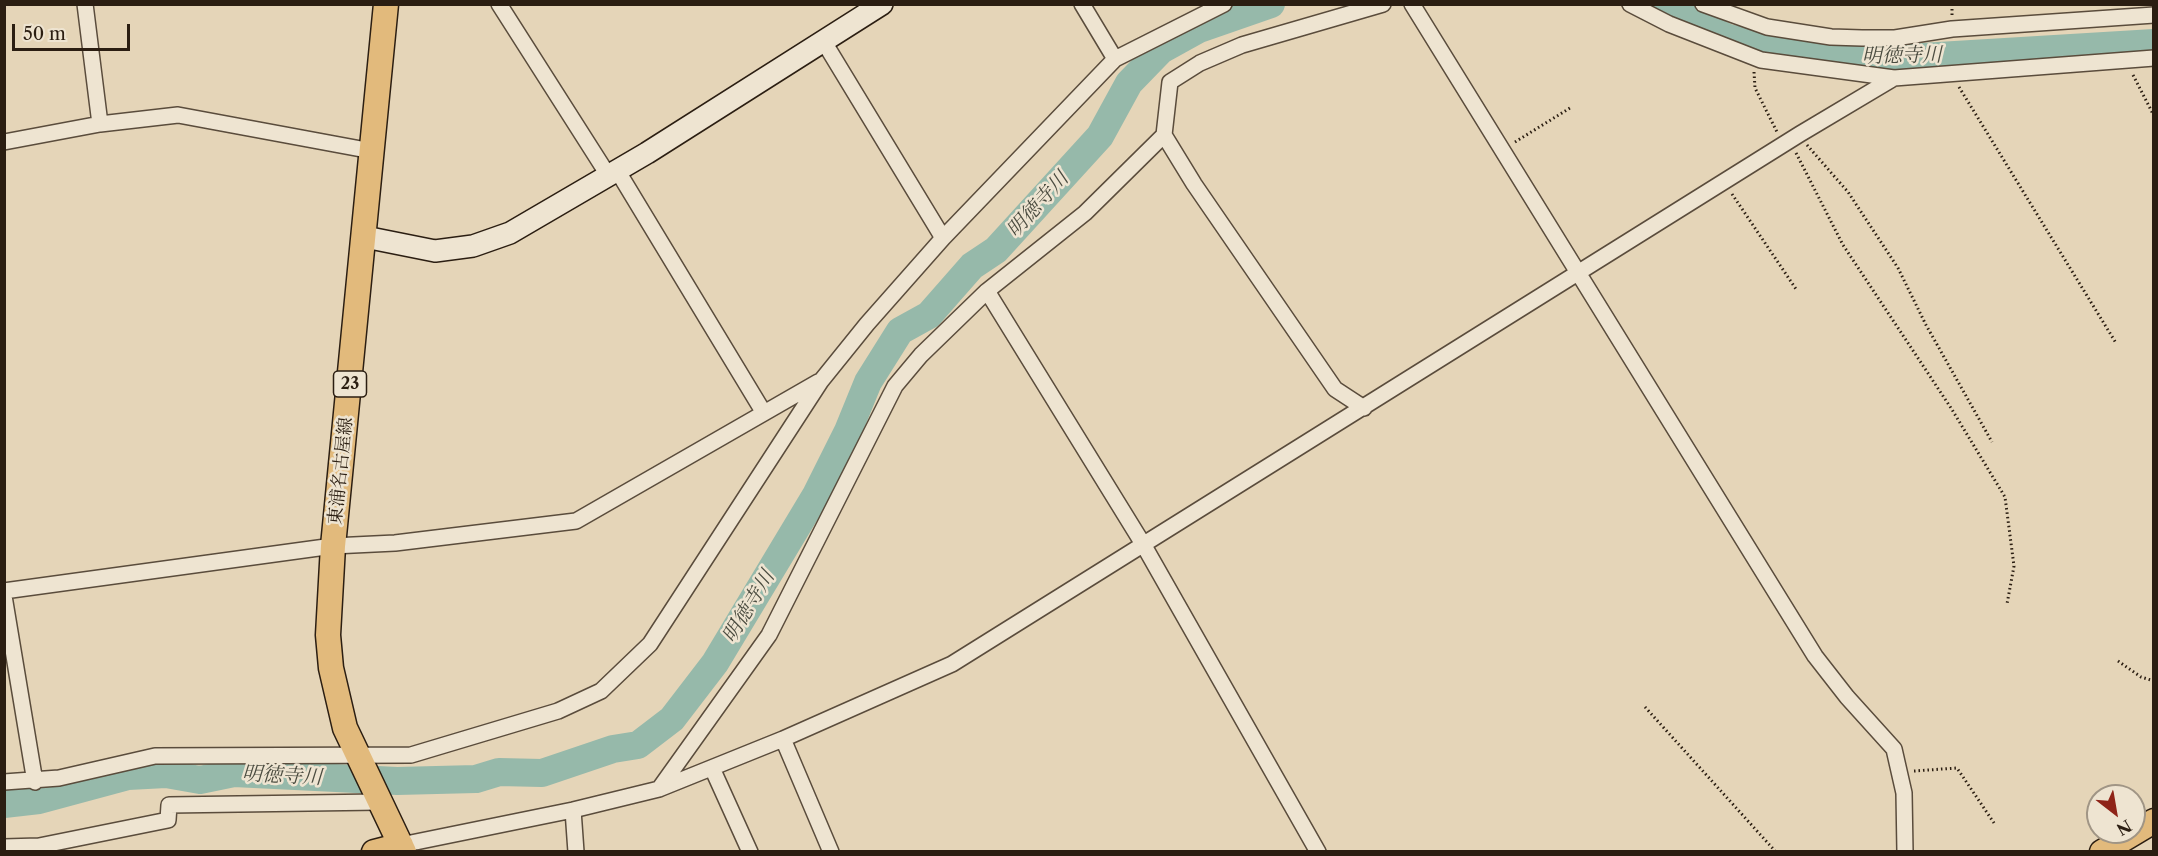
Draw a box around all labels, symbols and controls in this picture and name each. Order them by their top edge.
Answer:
scale bar [15,12,134,50]
text: 50 m [23,23,66,45]
water label: 明徳寺川 [1862,43,1942,69]
water label: 明徳寺川 [1002,167,1074,243]
road number: 23 [334,371,366,397]
street label: 東浦名古屋線 [325,416,357,526]
water label: 明徳寺川 [718,567,780,647]
water label: 明徳寺川 [241,762,323,790]
north arrow [2086,784,2146,844]
text: N [2113,816,2135,840]

